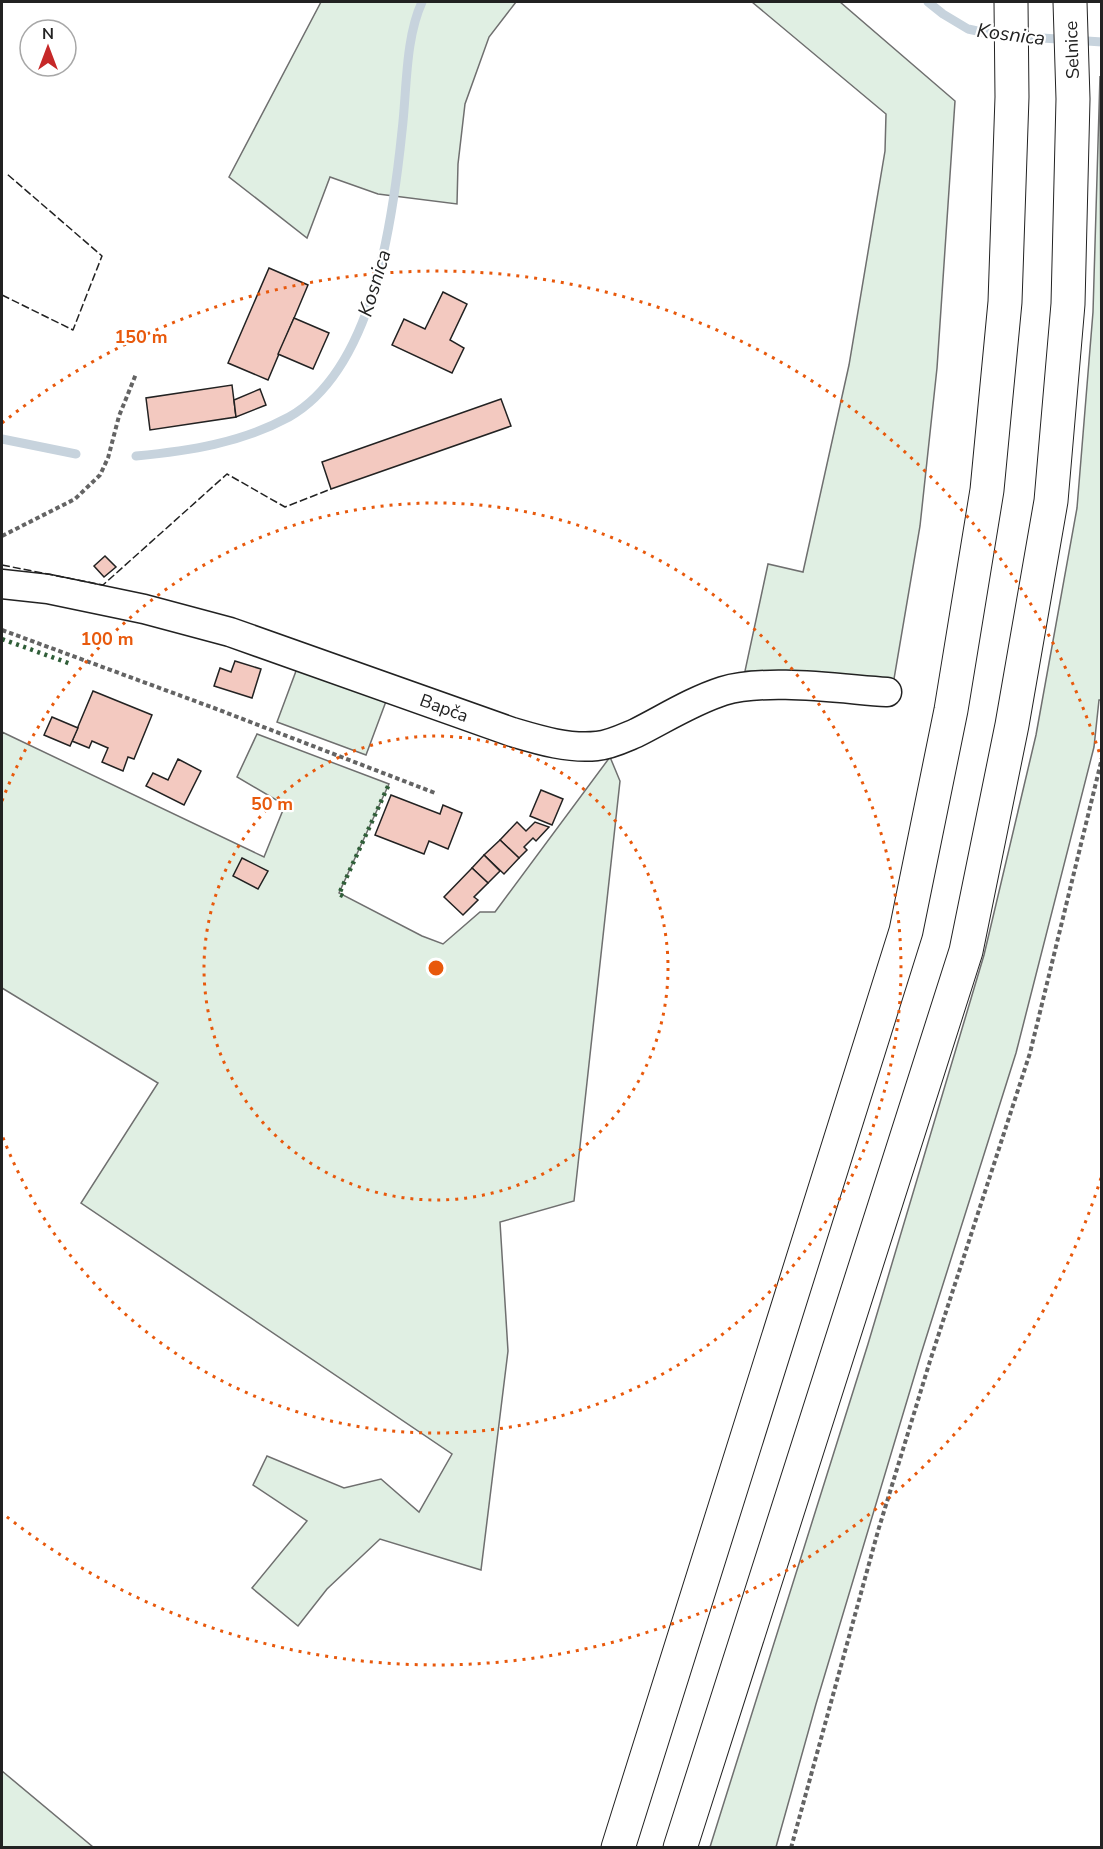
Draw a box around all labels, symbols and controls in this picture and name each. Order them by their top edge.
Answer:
water label: Kosnica [975,17,1047,52]
north arrow [18,18,78,78]
street label: Selnice [1059,21,1085,79]
text: N [42,23,54,45]
water label: Kosnica [352,246,397,320]
text: 150 m [114,325,168,349]
text: 100 m [80,627,134,651]
street label: Bapča [416,688,472,728]
text: 50 m [251,792,293,816]
centre of rings [426,958,446,978]

